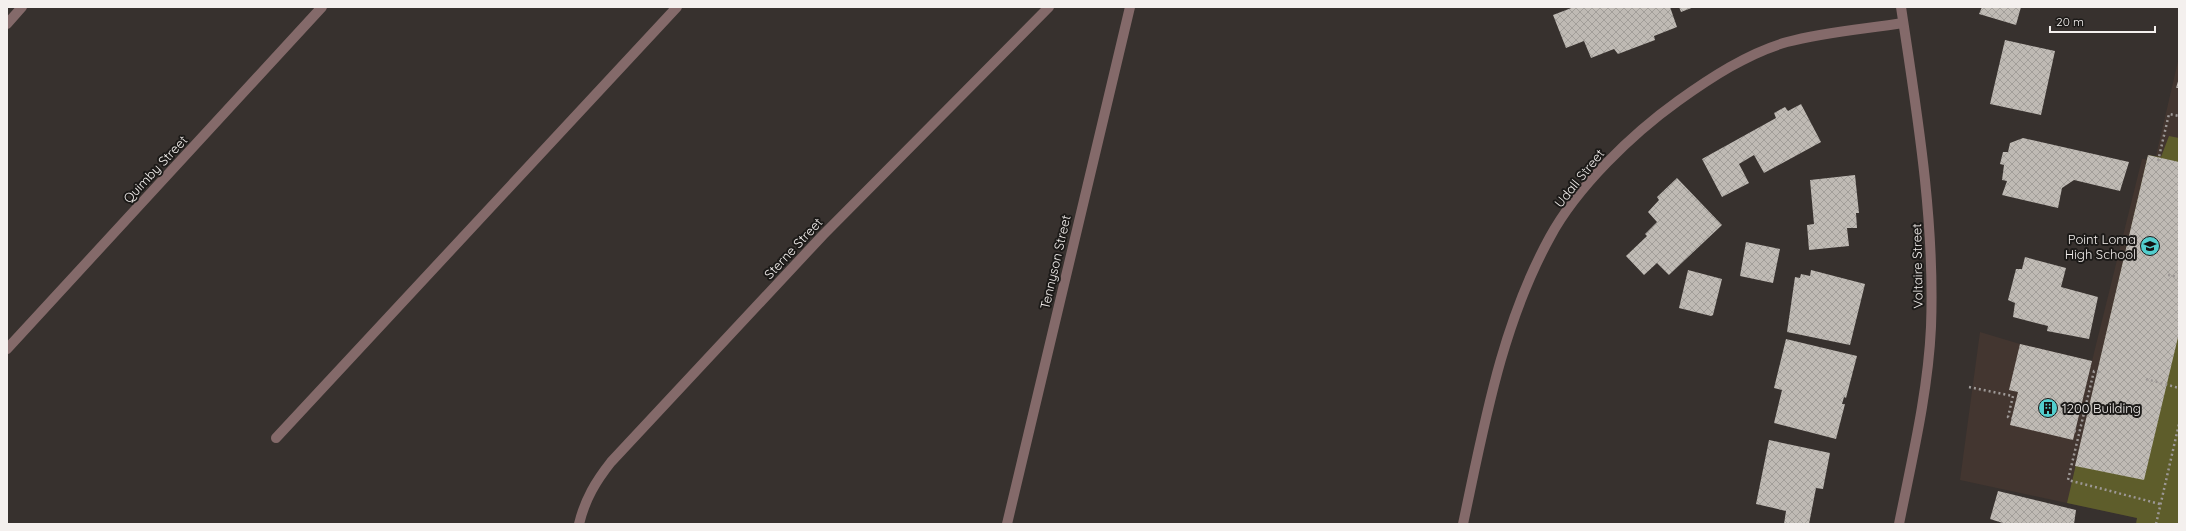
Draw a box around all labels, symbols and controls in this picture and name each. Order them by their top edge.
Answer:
scale bar [2050,8,2155,34]
text: 20 m [2056,14,2084,29]
street label: Quimby Street [120,132,190,206]
street label: Udall Street [1551,146,1607,210]
street label: Tennyson Street [1036,213,1074,311]
street label: Sterne Street [761,214,825,282]
street label: Voltaire Street [1908,223,1926,309]
place label: Point Loma High School [2065,231,2136,262]
school or university icon: Point Loma High School [2139,235,2161,257]
building icon: 1200 Building [2037,397,2059,419]
place label: 1200 Building [2062,400,2141,416]

